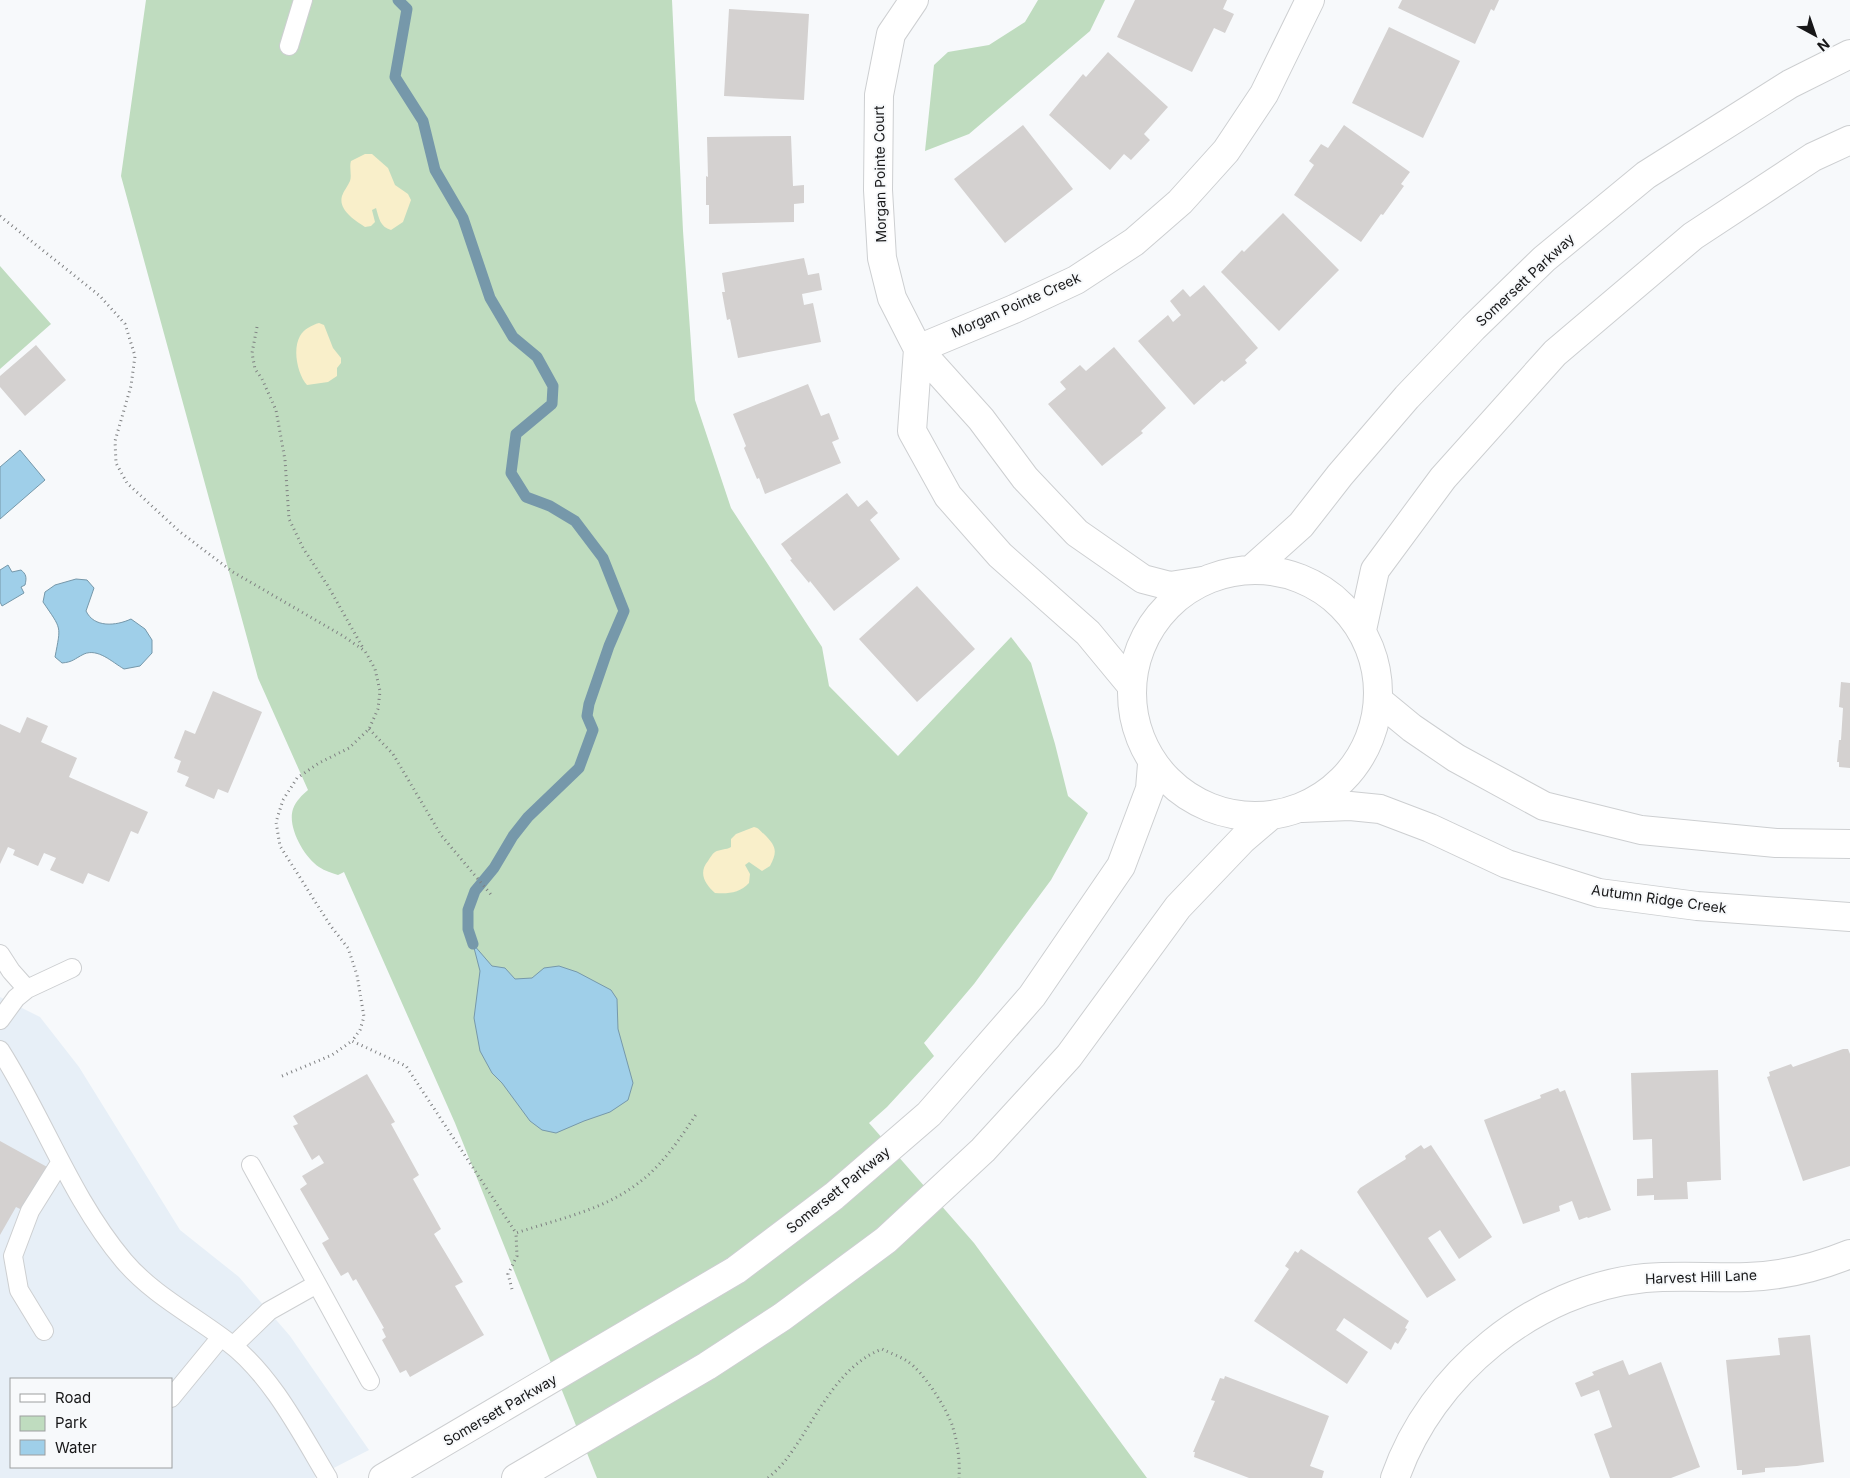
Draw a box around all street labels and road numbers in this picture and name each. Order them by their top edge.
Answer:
street label: Morgan Pointe Court [870,105,889,243]
street label: Somersett Parkway [1472,230,1577,330]
street label: Morgan Pointe Creek [949,268,1083,341]
street label: Autumn Ridge Creek [1590,881,1728,916]
street label: Somersett Parkway [782,1143,893,1237]
street label: Harvest Hill Lane [1645,1266,1757,1287]
street label: Somersett Parkway [440,1370,560,1449]

